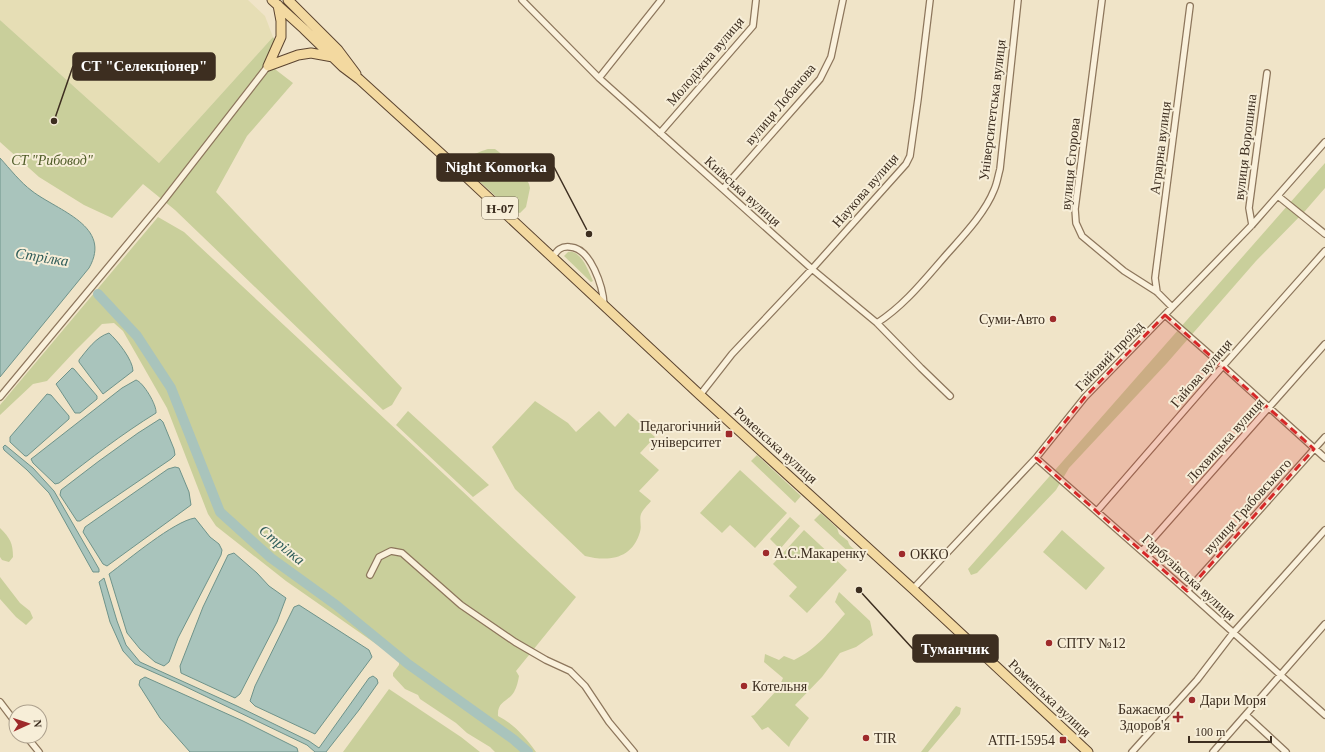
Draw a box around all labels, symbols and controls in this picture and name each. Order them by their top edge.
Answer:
street label: Молодіжна вулиця [664,13,747,109]
street label: Університетська вулиця [976,38,1009,181]
callout: СТ "Селекціонер" [73,53,215,80]
text: СТ "Селекціонер" [81,58,207,74]
street label: вулиця Лобанова [742,60,819,148]
street label: вулиця Ворошина [1232,92,1260,201]
street label: Аграрна вулиця [1147,100,1174,196]
street label: вулиця Єгорова [1058,116,1083,211]
street label: Наукова вулиця [829,150,902,230]
park label: СТ "Рибовод" [11,153,93,168]
street label: Київська вулиця [702,153,784,230]
callout: Night Komorka [437,154,554,181]
text: Night Komorka [445,159,547,175]
road number: Н-07 [482,197,518,219]
water label: Стрілка [14,245,70,269]
place label: Суми-Авто [979,312,1045,327]
marker: Суми-Авто [1048,314,1058,324]
street label: Гайовий проїзд [1072,318,1146,394]
street label: Гайова вулиця [1168,336,1235,411]
street label: Лохвицька вулиця [1184,395,1267,485]
street label: Роменська вулиця [731,404,821,487]
place label: Педагогічний університет [640,419,721,450]
marker: Педагогічний університет [724,429,734,439]
street label: вулиця Грабовського [1200,455,1294,557]
water label: Стрілка [256,522,308,568]
street label: Гарбузівська вулиця [1139,532,1239,624]
place label: А.С.Макаренку [774,546,866,561]
place label: ОККО [910,547,949,562]
marker: А.С.Макаренку [761,548,771,558]
marker: ОККО [897,549,907,559]
callout: Туманчик [913,635,998,662]
place label: СПТУ №12 [1057,636,1126,651]
marker: СПТУ №12 [1044,638,1054,648]
text: Туманчик [921,641,990,657]
street label: Роменська вулиця [1006,657,1094,741]
place label: Котельня [752,679,808,694]
marker: Котельня [739,681,749,691]
place label: Дари Моря [1200,693,1267,708]
marker: Дари Моря [1187,695,1197,705]
place label: Бажаємо Здоров'я [1118,702,1171,733]
north arrow [8,704,48,744]
marker: Бажаємо Здоров'я [1173,712,1183,722]
scale bar [1189,718,1271,744]
text: N [32,719,44,728]
text: 100 m [1195,725,1226,739]
place label: TIR [874,731,897,746]
marker: TIR [861,733,871,743]
place label: АТП-15954 [988,733,1055,748]
marker: АТП-15954 [1058,735,1068,745]

